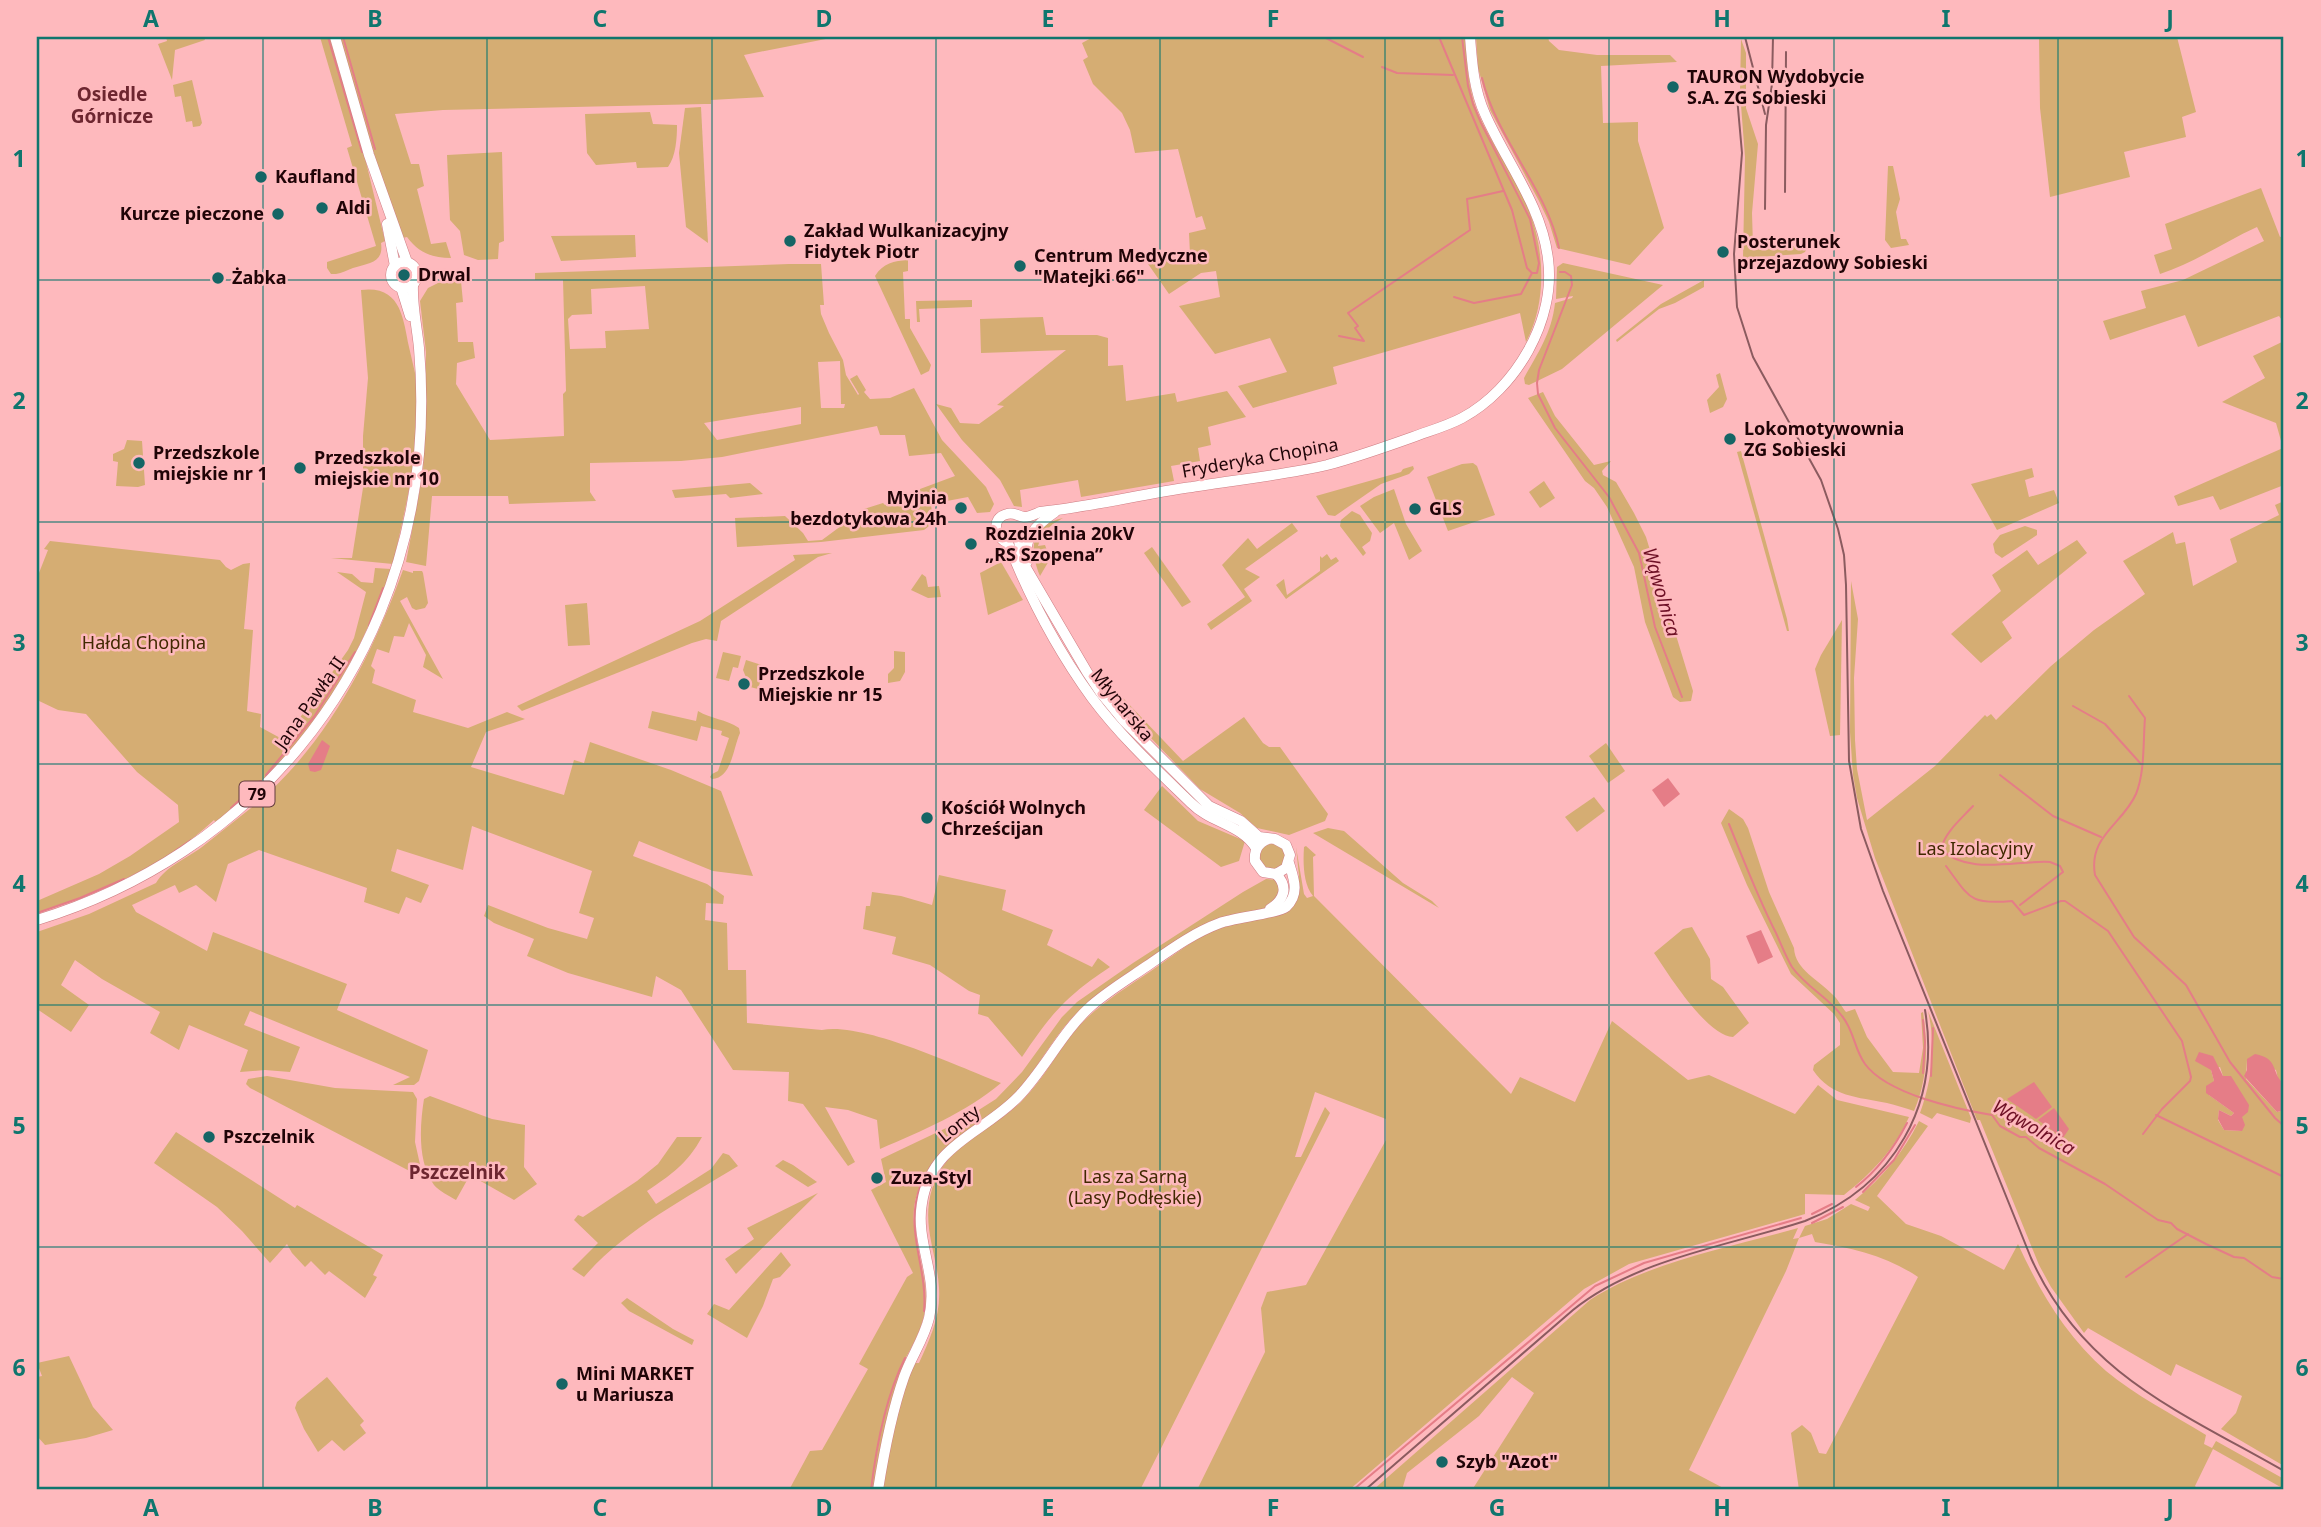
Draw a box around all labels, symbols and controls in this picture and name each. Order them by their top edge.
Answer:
text: A [143,2,159,34]
text: B [367,2,383,34]
text: C [593,2,608,34]
text: D [816,2,832,34]
text: E [1042,2,1054,34]
text: F [1267,2,1279,34]
text: G [1489,2,1505,34]
text: H [1713,2,1731,34]
text: I [1942,2,1951,34]
text: J [2164,2,2174,34]
place label: TAURON Wydobycie S.A. ZG Sobieski [1687,64,1865,109]
marker: TAURON Wydobycie S.A. ZG Sobieski [1665,79,1681,95]
district label: Osiedle Górnicze [71,81,153,129]
text: 1 [12,142,26,174]
text: 1 [2295,142,2309,174]
place label: Kaufland [275,164,356,188]
marker: Kaufland [253,169,269,185]
place label: Aldi [336,195,371,219]
marker: Aldi [314,200,330,216]
place label: Kurcze pieczone [120,201,264,225]
marker: Kurcze pieczone [270,206,286,222]
place label: Zakład Wulkanizacyjny Fidytek Piotr [804,218,1009,263]
place label: Posterunek przejazdowy Sobieski [1737,229,1928,274]
marker: Zakład Wulkanizacyjny Fidytek Piotr [782,233,798,249]
place label: Centrum Medyczne "Matejki 66" [1034,243,1208,288]
marker: Posterunek przejazdowy Sobieski [1715,244,1731,260]
marker: Centrum Medyczne "Matejki 66" [1012,258,1028,274]
place label: Drwal [418,262,471,286]
place label: Żabka [232,265,287,289]
marker: Drwal [396,267,412,283]
marker: Żabka [210,270,226,286]
text: 2 [12,384,26,416]
text: 2 [2295,384,2309,416]
place label: Lokomotywownia ZG Sobieski [1744,416,1904,461]
street label: Fryderyka Chopina [1180,431,1340,483]
marker: Lokomotywownia ZG Sobieski [1722,431,1738,447]
place label: Przedszkole miejskie nr 1 [153,440,268,485]
place label: Przedszkole miejskie nr 10 [314,445,439,490]
marker: Przedszkole miejskie nr 1 [131,455,147,471]
marker: Przedszkole miejskie nr 10 [292,460,308,476]
place label: Myjnia bezdotykowa 24h [790,485,947,530]
place label: GLS [1429,496,1462,520]
marker: Myjnia bezdotykowa 24h [953,500,969,516]
marker: GLS [1407,501,1423,517]
place label: Rozdzielnia 20kV „RS Szopena” [985,521,1135,566]
marker: Rozdzielnia 20kV „RS Szopena” [963,536,979,552]
water label: Wąwolnica [1637,545,1687,640]
text: 3 [12,626,26,658]
text: 3 [2295,626,2309,658]
park label: Hałda Chopina [82,630,206,654]
street label: Jana Pawła II [267,651,350,755]
place label: Przedszkole Miejskie nr 15 [758,661,883,706]
street label: Młynarska [1086,663,1160,746]
marker: Przedszkole Miejskie nr 15 [736,676,752,692]
road number: 79 [240,782,274,806]
place label: Kościół Wolnych Chrześcijan [941,795,1086,840]
marker: Kościół Wolnych Chrześcijan [919,810,935,826]
park label: Las Izolacyjny [1917,836,2034,860]
text: 4 [12,867,26,899]
text: 4 [2295,867,2309,899]
water label: Wąwolnica [1988,1093,2080,1161]
street label: Lonty [933,1099,985,1147]
text: 5 [12,1109,26,1141]
text: 5 [2295,1109,2309,1141]
place label: Pszczelnik [223,1124,315,1148]
marker: Pszczelnik [201,1129,217,1145]
district label: Pszczelnik [409,1159,506,1185]
park label: Las za Sarną (Lasy Podłęskie) [1068,1164,1202,1209]
place label: Zuza-Styl [891,1165,972,1189]
marker: Zuza-Styl [869,1170,885,1186]
text: 6 [12,1351,26,1383]
text: 6 [2295,1351,2309,1383]
place label: Mini MARKET u Mariusza [576,1361,694,1406]
marker: Mini MARKET u Mariusza [554,1376,570,1392]
place label: Szyb "Azot" [1456,1449,1558,1473]
marker: Szyb "Azot" [1434,1454,1450,1470]
text: A [143,1491,159,1523]
text: B [367,1491,383,1523]
text: C [593,1491,608,1523]
text: D [816,1491,832,1523]
text: E [1042,1491,1054,1523]
text: F [1267,1491,1279,1523]
text: G [1489,1491,1505,1523]
text: H [1713,1491,1731,1523]
text: I [1942,1491,1951,1523]
text: J [2164,1491,2174,1523]

